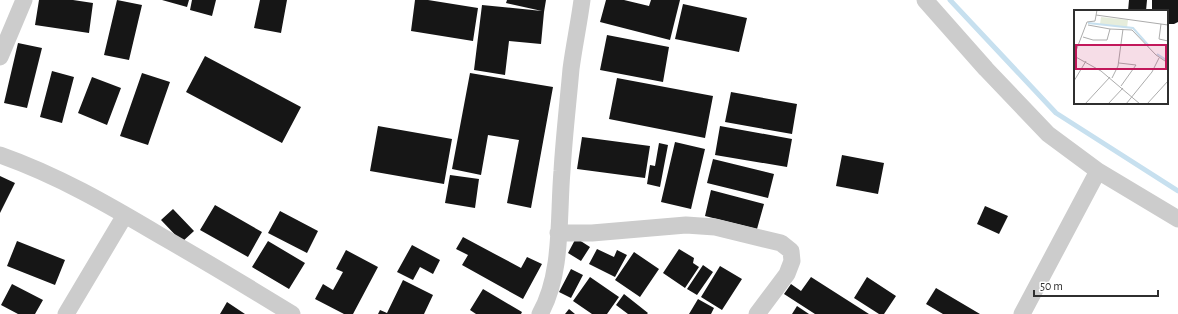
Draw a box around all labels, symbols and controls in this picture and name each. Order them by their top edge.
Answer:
inset map [1074,10,1168,104]
scale bar [1034,272,1158,298]
text: 50 m [1040,280,1063,292]

